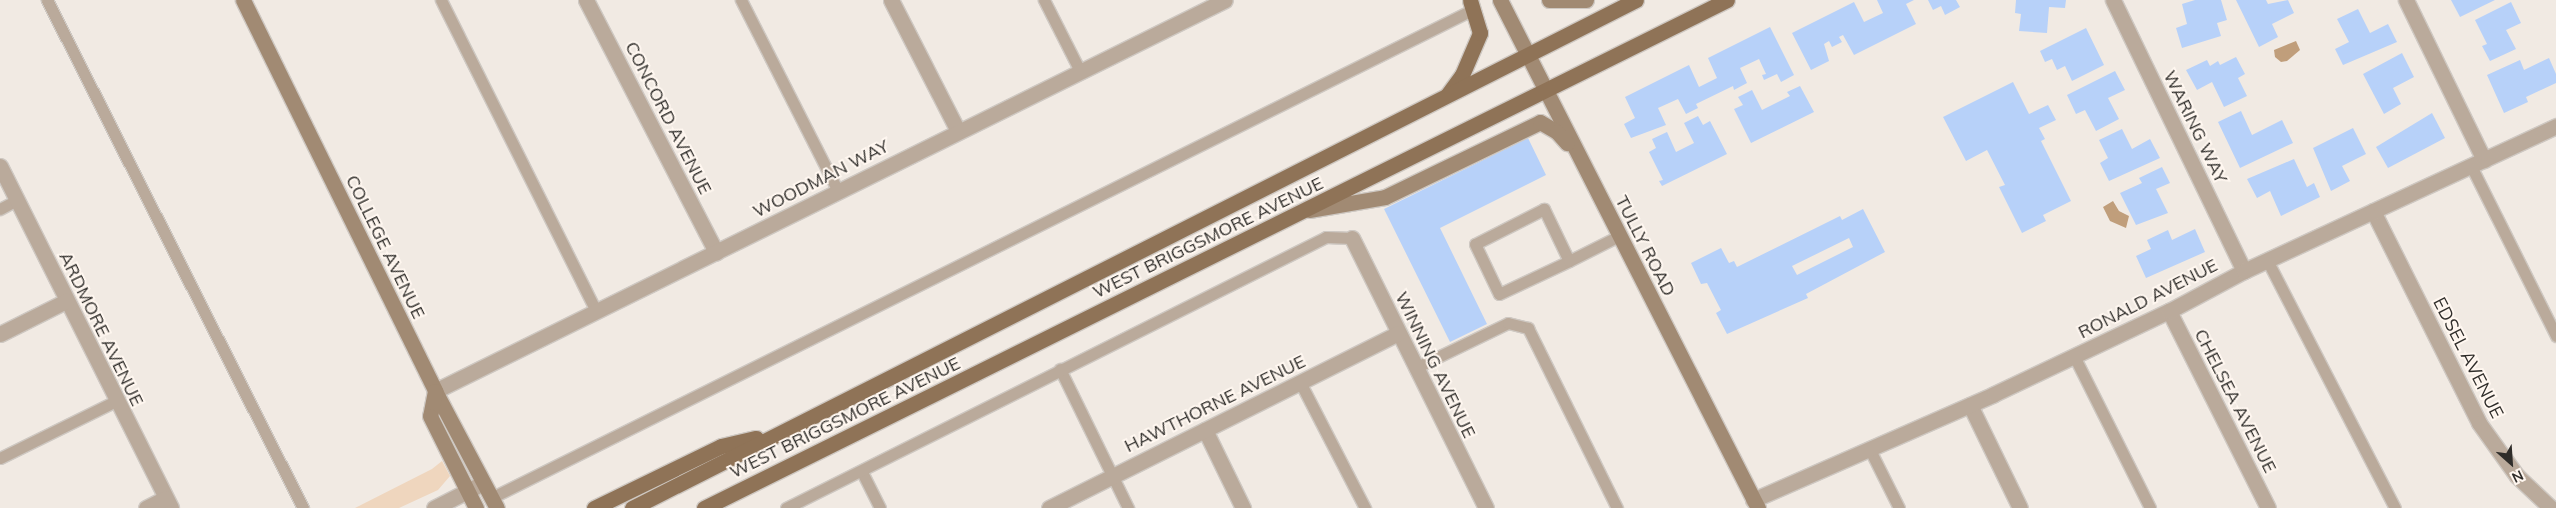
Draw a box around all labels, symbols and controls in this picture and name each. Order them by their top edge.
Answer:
street label: CONCORD AVENUE [620,38,716,198]
street label: WARING WAY [2158,67,2232,187]
street label: WOODMAN WAY [749,135,893,223]
street label: COLLEGE AVENUE [341,172,429,322]
street label: WEST BRIGGSMORE AVENUE [1089,173,1327,303]
street label: TULLY ROAD [1610,192,1680,300]
street label: ARDMORE AVENUE [54,248,148,410]
street label: RONALD AVENUE [2075,255,2221,343]
street label: WINNING AVENUE [1390,288,1480,442]
street label: EDSEL AVENUE [2428,294,2508,422]
street label: CHELSEA AVENUE [2189,326,2281,476]
street label: HAWTHORNE AVENUE [1121,351,1309,457]
street label: WEST BRIGGSMORE AVENUE [726,353,964,483]
north arrow [2486,438,2536,488]
text: N [2509,466,2526,487]

